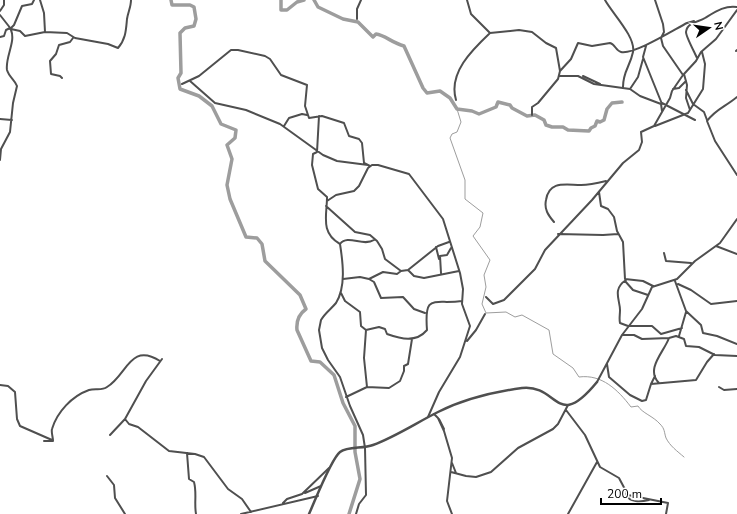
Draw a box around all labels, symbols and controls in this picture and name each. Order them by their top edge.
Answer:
north arrow [689,8,729,48]
text: N [710,20,726,32]
scale bar [601,480,661,506]
text: 200 m [607,486,642,502]

